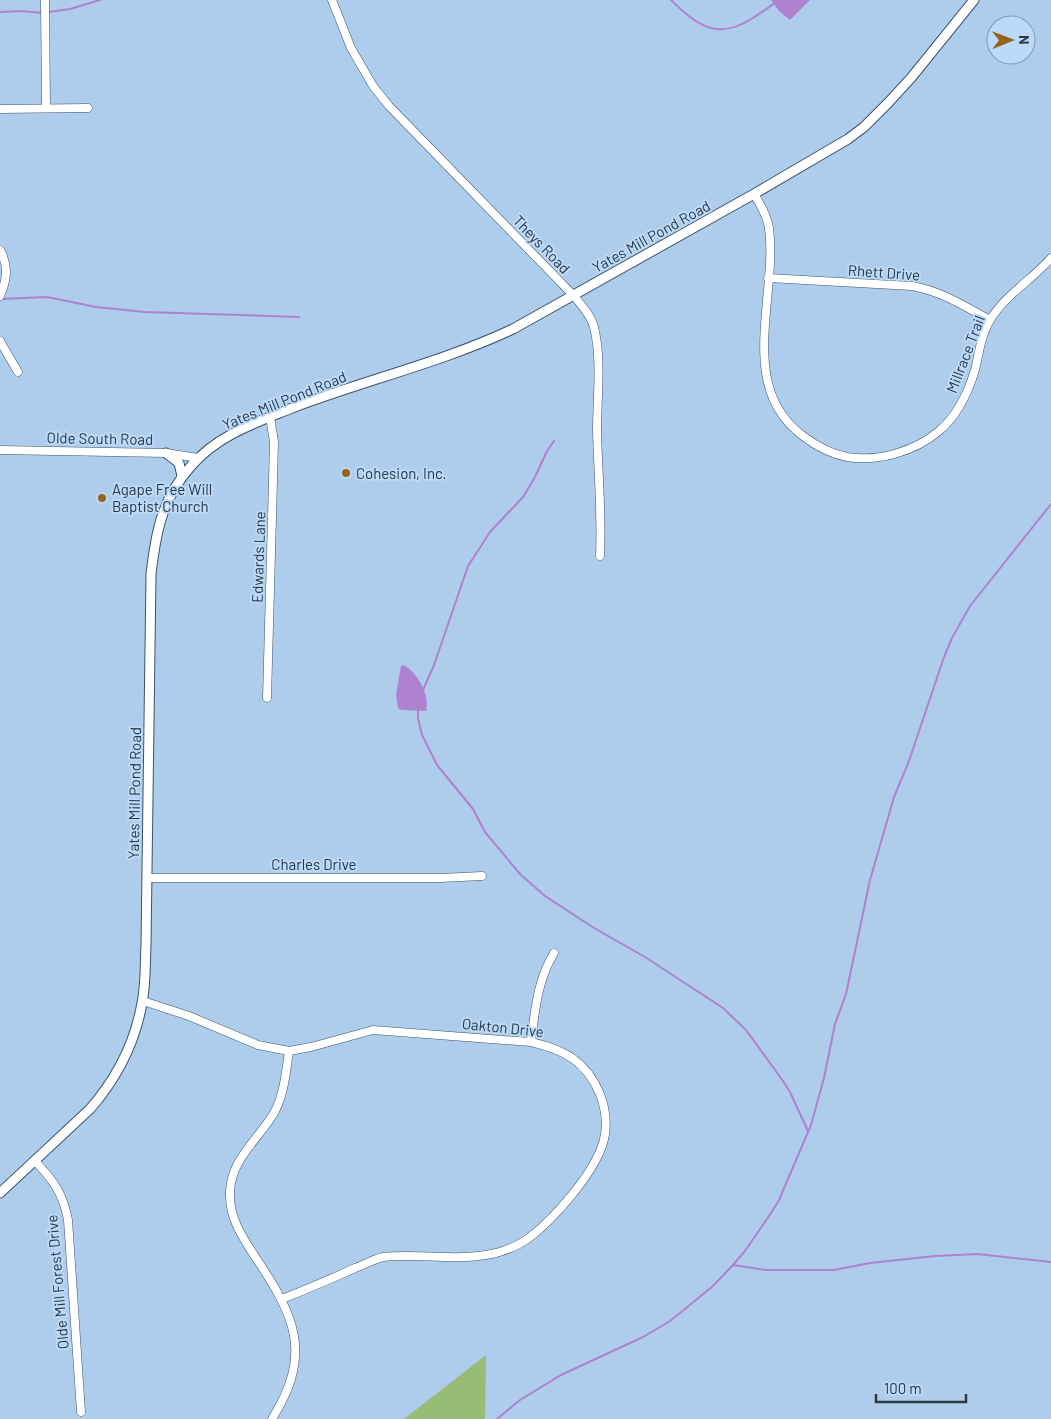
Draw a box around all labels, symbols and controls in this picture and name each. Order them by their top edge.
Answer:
north arrow [986,15,1036,65]
text: N [1016,35,1033,45]
street label: Yates Mill Pond Road [589,196,713,276]
street label: Theys Road [510,211,574,277]
street label: Rhett Drive [847,260,921,284]
street label: Millrace Trail [942,313,988,395]
street label: Yates Mill Pond Road [219,367,349,433]
street label: Olde South Road [47,428,153,448]
place label: Cohesion, Inc. [356,464,446,482]
marker: Cohesion, Inc. [340,467,352,479]
place label: Agape Free Will Baptist Church [112,480,212,515]
marker: Agape Free Will Baptist Church [96,492,108,504]
street label: Edwards Lane [247,511,269,603]
street label: Yates Mill Pond Road [124,727,144,859]
street label: Charles Drive [271,855,357,873]
street label: Oakton Drive [461,1014,545,1040]
street label: Olde Mill Forest Drive [42,1214,72,1350]
scale bar [876,1372,966,1404]
text: 100 m [884,1379,922,1397]

